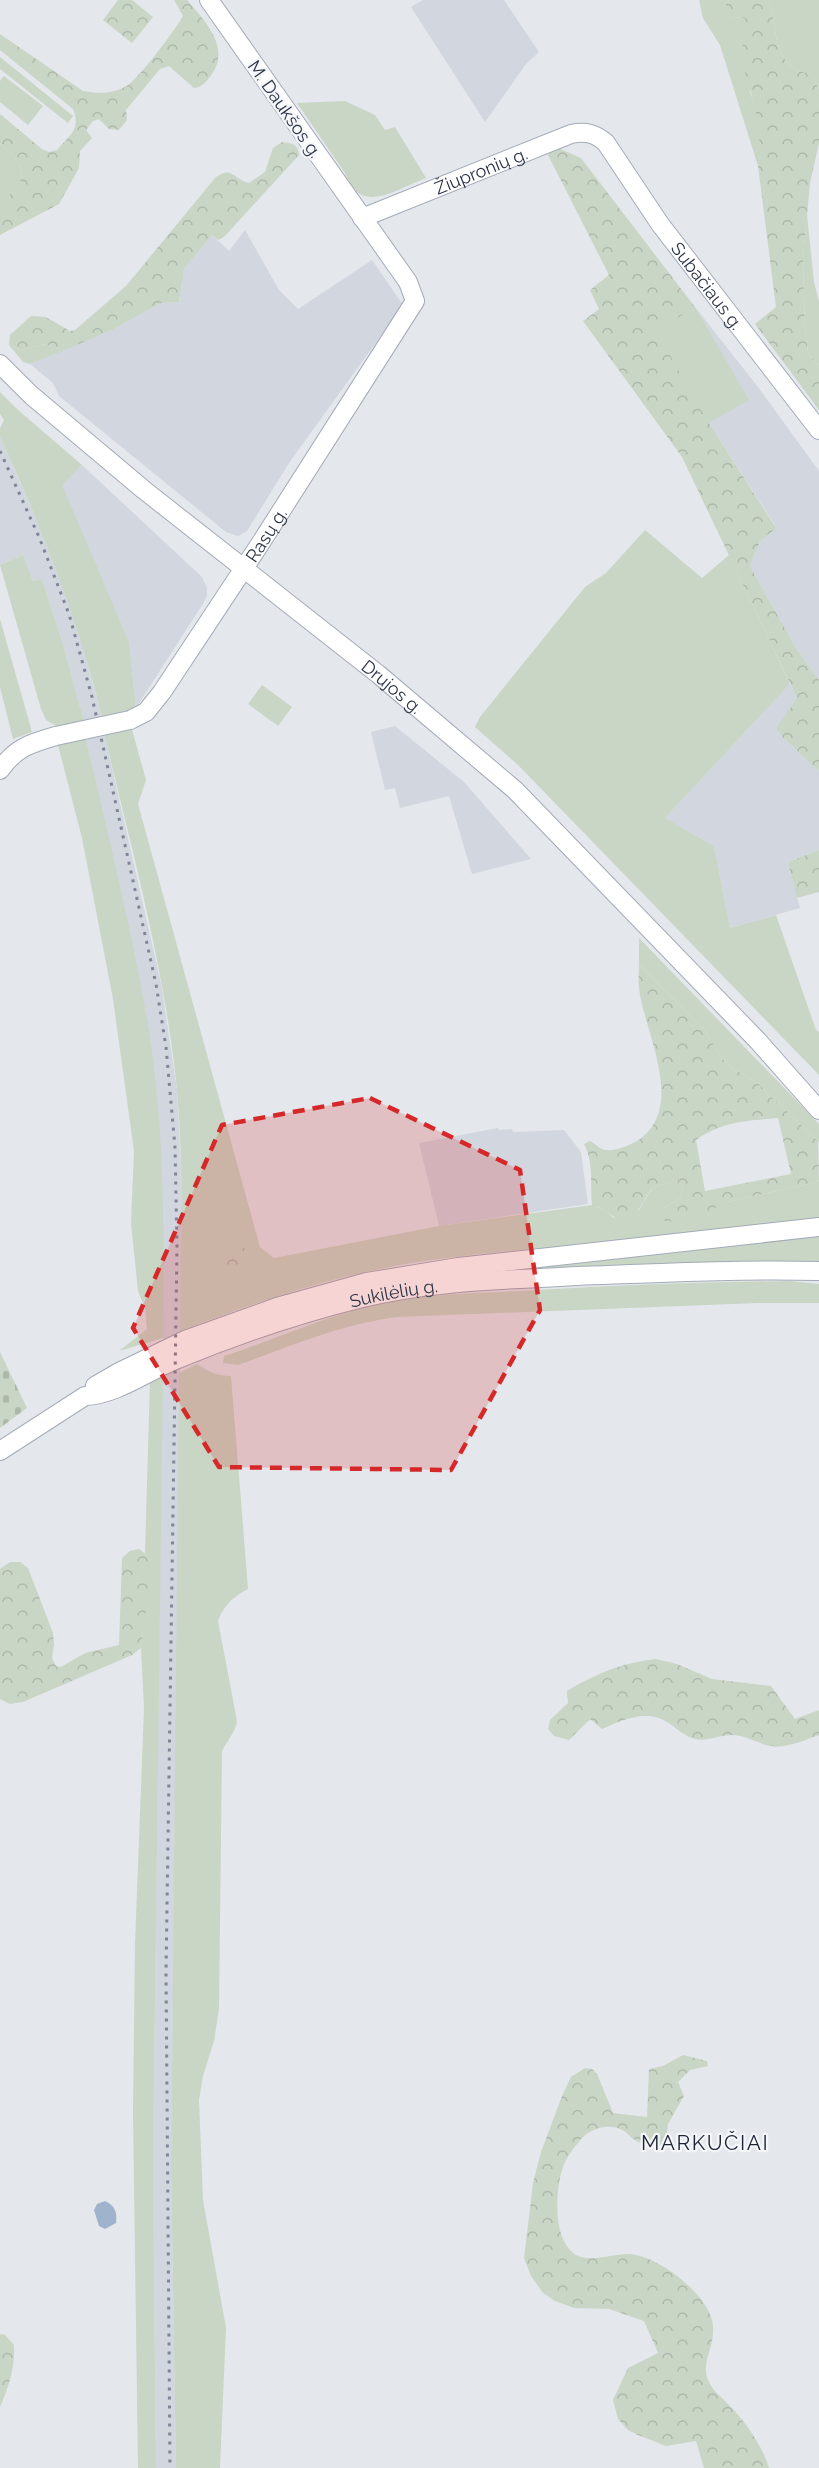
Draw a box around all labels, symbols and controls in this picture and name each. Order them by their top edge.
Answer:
street label: M. Daukšos g. [244,56,326,162]
street label: Žiupronių g. [431,142,530,198]
street label: Subačiaus g. [667,238,748,333]
street label: Rasų g. [241,504,291,566]
street label: Drujos g. [358,655,427,718]
street label: Sukilėlių g. [347,1275,439,1311]
district label: MARKUČIAI [641,2130,769,2155]

